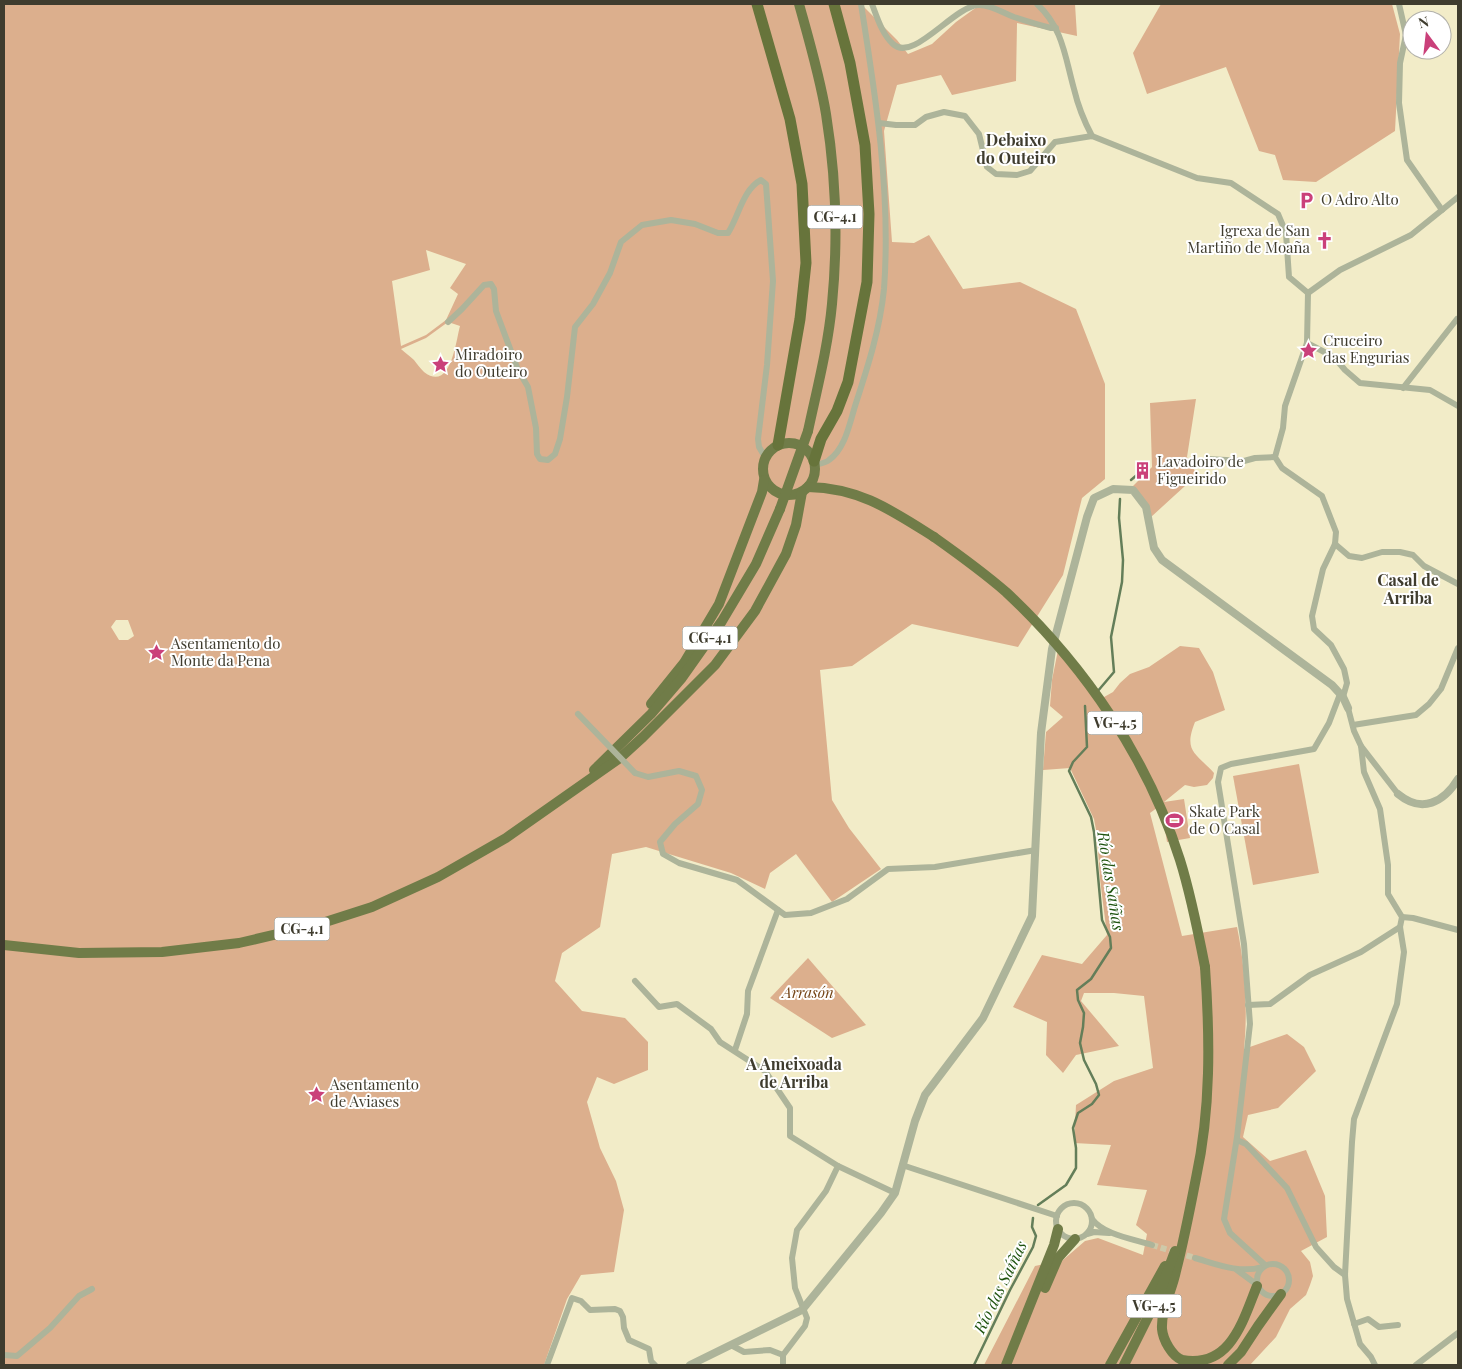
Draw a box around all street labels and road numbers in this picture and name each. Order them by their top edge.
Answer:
road number: CG-4.1 [808,206,862,228]
road number: CG-4.1 [682,626,738,650]
road number: VG-4.5 [1088,711,1142,734]
road number: CG-4.1 [274,918,330,941]
road number: VG-4.5 [1126,1294,1182,1318]

